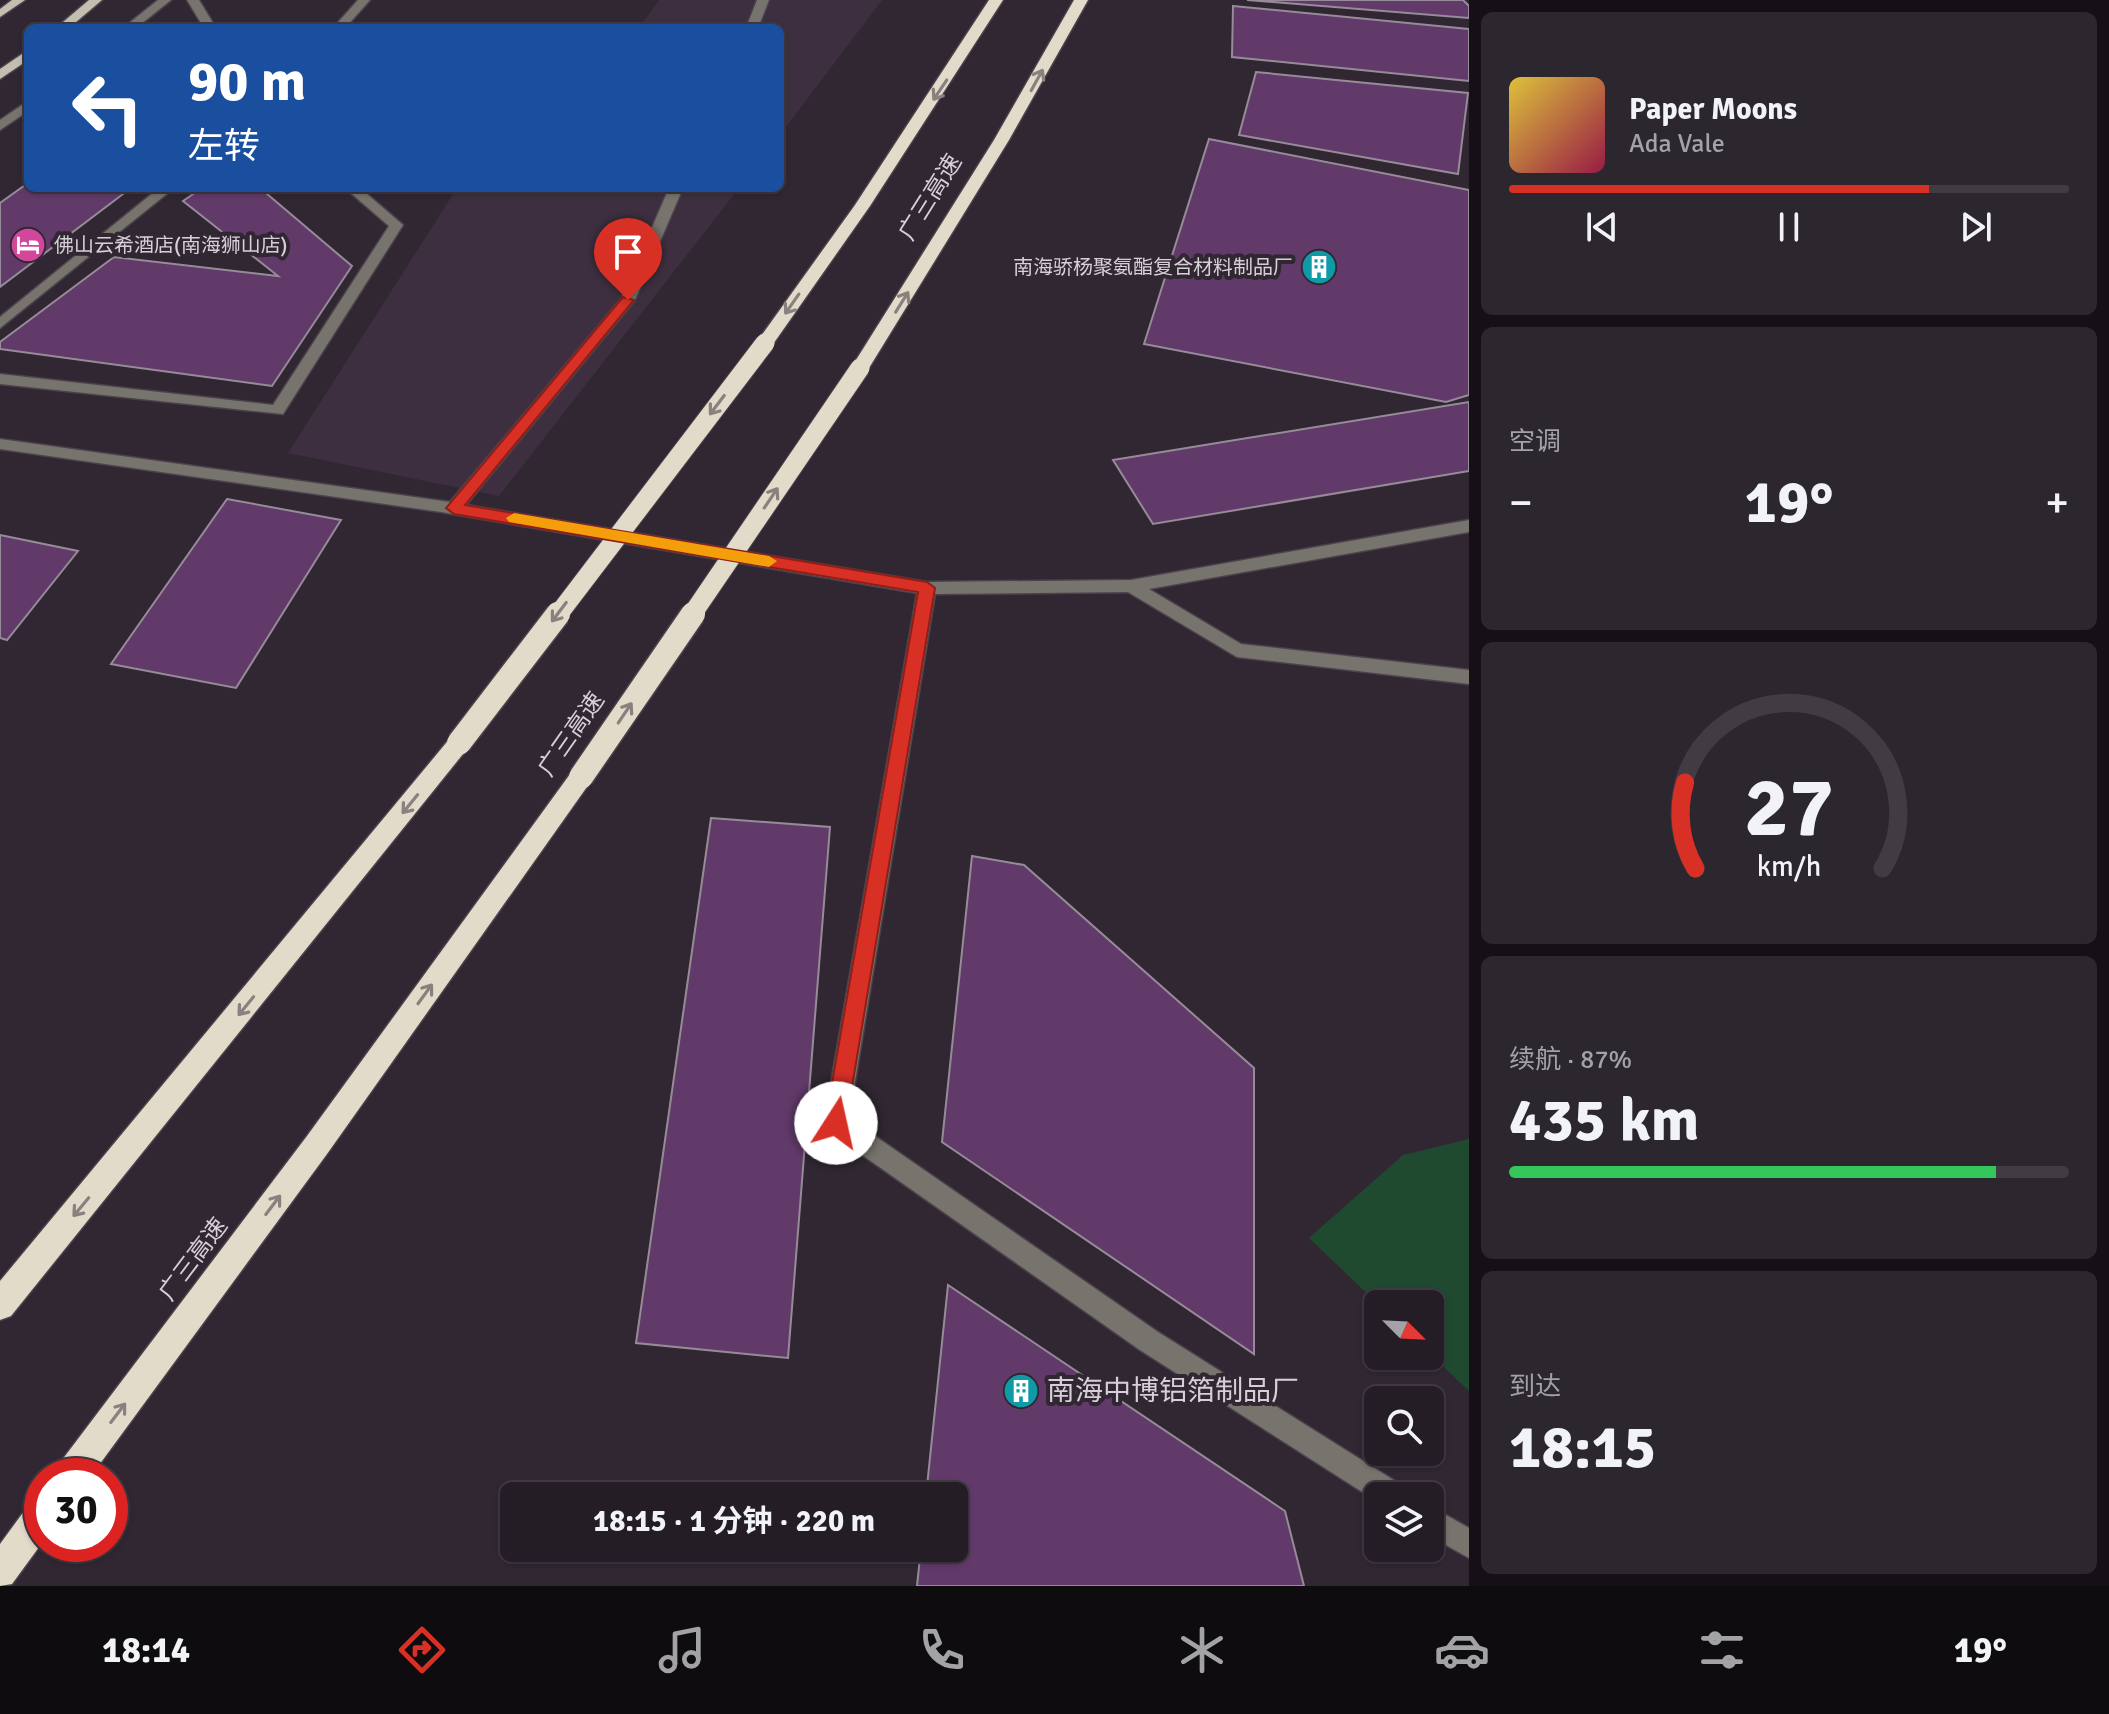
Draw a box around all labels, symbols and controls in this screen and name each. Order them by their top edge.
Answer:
text: 90 m [188,47,306,116]
icon: left [56,56,160,160]
one-way arrow [1029,69,1045,92]
one-way arrow [931,78,948,100]
text: Paper Moons [1629,91,1797,128]
text: 左转 [188,124,260,169]
text: Ada Vale [1629,128,1725,160]
street label: 广三高速 [892,148,968,246]
icon: previous [1580,205,1624,249]
icon: pause [1767,205,1811,249]
icon: next [1954,205,1998,249]
pin [594,218,662,300]
hotel icon: 佛山云希酒店(南海狮山店) [9,226,47,264]
icon: arrive [606,230,650,274]
place label: 佛山云希酒店(南海狮山店) [54,233,287,258]
building icon: 南海骄杨聚氨酯复合材料制品厂 [1300,248,1338,286]
place label: 南海骄杨聚氨酯复合材料制品厂 [1013,255,1293,280]
one-way arrow [894,291,910,314]
one-way arrow [784,293,801,314]
one-way arrow [709,394,726,415]
text: 空调 [1509,426,1561,458]
text: 19° [1745,466,1833,540]
text: − [1509,476,1533,530]
text: + [2045,476,2069,530]
one-way arrow [763,487,779,510]
one-way arrow [551,601,568,622]
street label: 广三高速 [531,686,611,782]
one-way arrow [617,702,633,724]
text: 27 [1744,757,1834,859]
one-way arrow [401,793,418,814]
text: km/h [1757,849,1821,884]
one-way arrow [416,984,433,1005]
one-way arrow [237,995,255,1016]
text: 续航 · 87% [1509,1044,1632,1076]
position arrow [794,1081,878,1165]
text: 435 km [1509,1084,1699,1158]
one-way arrow [264,1194,281,1216]
one-way arrow [72,1196,90,1217]
street label: 广三高速 [152,1212,234,1306]
north arrow [1364,1290,1444,1370]
map controls [1364,1290,1444,1562]
text: 到达 [1509,1371,1561,1403]
building icon: 南海中博铝箔制品厂 [1002,1372,1040,1410]
place label: 南海中博铝箔制品厂 [1047,1374,1299,1408]
button: search [1364,1386,1444,1466]
one-way arrow [109,1403,126,1425]
text: 18:15 [1509,1411,1656,1485]
speed limit sign: 30 [24,1458,128,1562]
button: layers [1364,1482,1444,1562]
text: 18:15 · 1 分钟 · 220 m [593,1503,875,1540]
icon: directions [394,1622,450,1678]
icon: music [654,1622,710,1678]
icon: phone [914,1622,970,1678]
icon: climate [1174,1622,1230,1678]
icon: car [1434,1622,1490,1678]
icon: filters [1694,1622,1750,1678]
text: 18:14 [102,1628,190,1673]
text: 19° [1954,1628,2007,1673]

